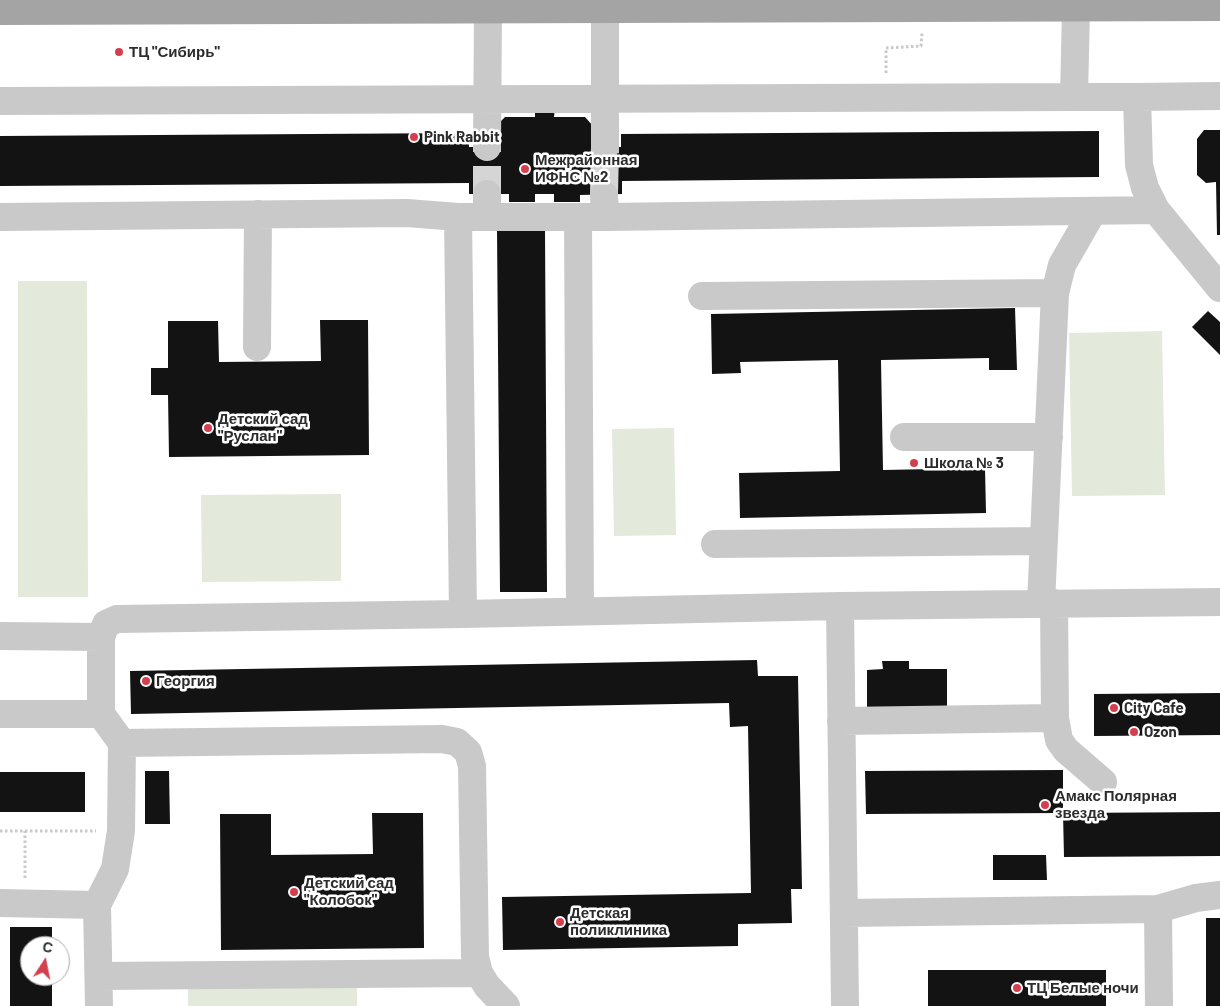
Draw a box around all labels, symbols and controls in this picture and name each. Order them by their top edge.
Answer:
place label: ТЦ "Сибирь" [129,43,220,61]
marker: ТЦ "Сибирь" [113,46,125,58]
place label: Pink Rabbit [424,128,500,146]
marker: Pink Rabbit [408,131,420,143]
place label: Межрайонная ИФНС №2 [535,151,637,186]
marker: Межрайонная ИФНС №2 [519,163,531,175]
place label: Детский сад "Руслан" [218,410,308,445]
marker: Детский сад "Руслан" [202,422,214,434]
place label: Школа № 3 [924,454,1004,472]
marker: Школа № 3 [908,457,920,469]
place label: Георгия [156,672,215,690]
marker: Георгия [140,675,152,687]
place label: City Cafe [1124,699,1184,717]
marker: City Cafe [1108,702,1120,714]
place label: Ozon [1144,723,1177,741]
marker: Ozon [1128,726,1140,738]
place label: Амакс Полярная звезда [1055,787,1177,822]
marker: Амакс Полярная звезда [1039,799,1051,811]
place label: Детский сад "Колобок" [304,874,394,909]
marker: Детский сад "Колобок" [288,886,300,898]
place label: Детская поликлиника [570,904,667,939]
marker: Детская поликлиника [554,916,566,928]
north arrow [20,936,70,986]
text: С [41,937,54,956]
place label: ТЦ Белые ночи [1027,979,1139,997]
marker: ТЦ Белые ночи [1011,982,1023,994]

